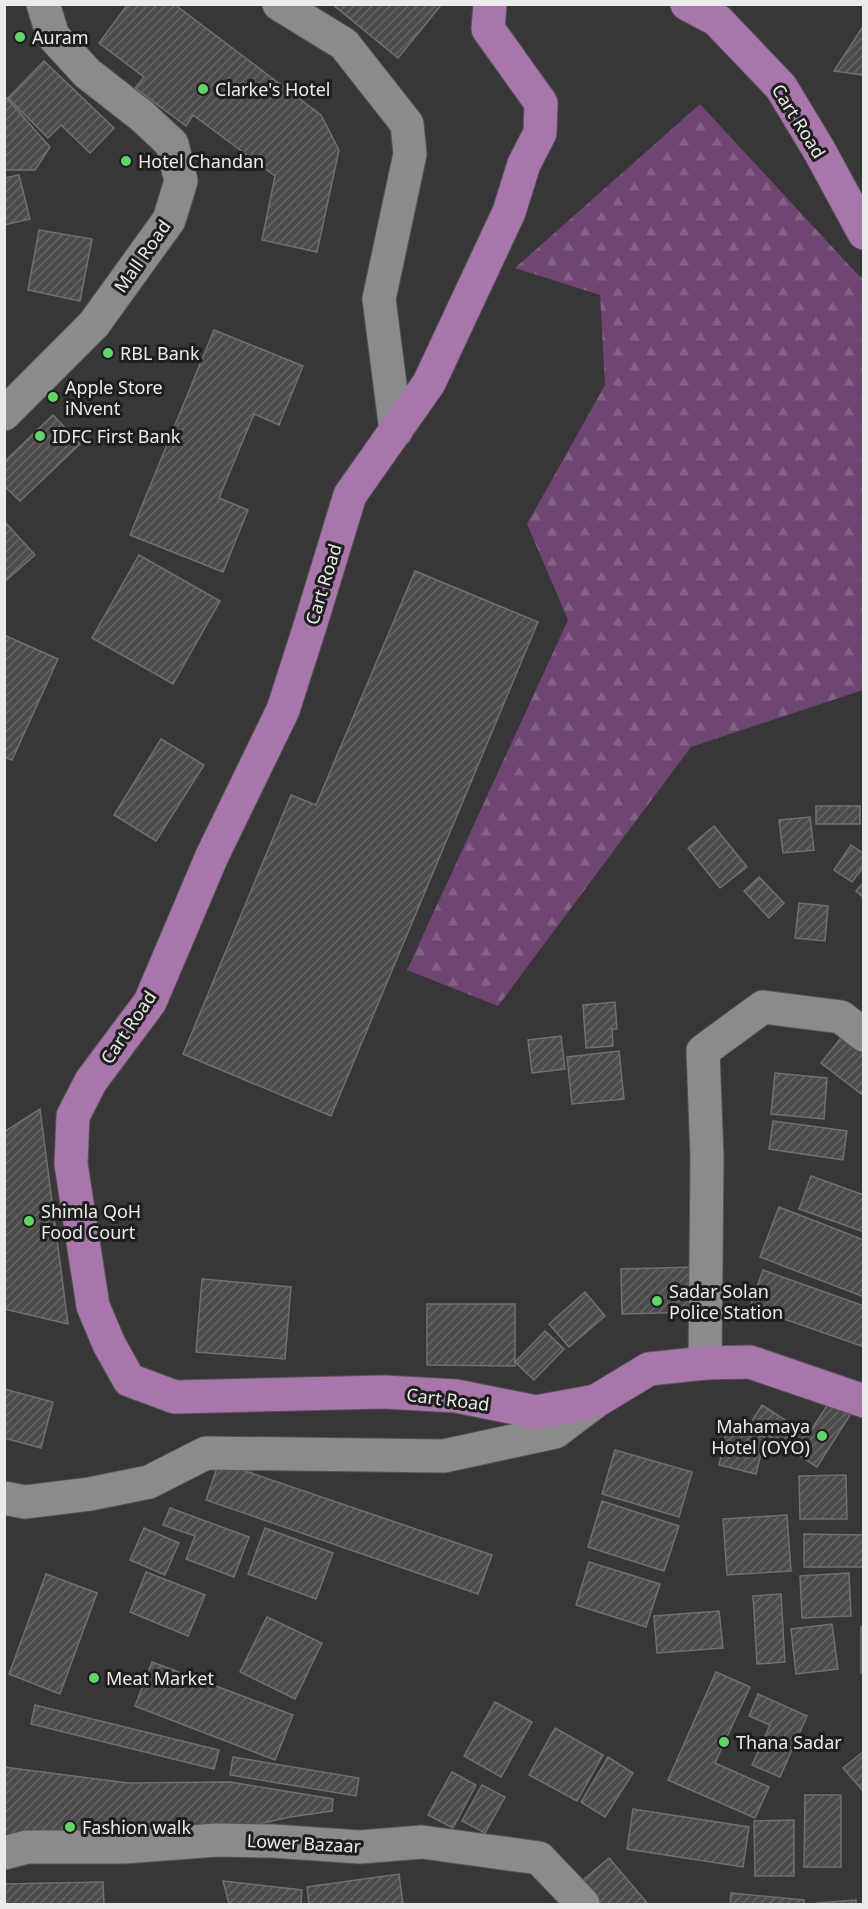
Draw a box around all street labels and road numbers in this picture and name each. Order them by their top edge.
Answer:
street label: Cart Road [767,79,831,163]
street label: Mall Road [108,215,176,297]
street label: Cart Road [299,541,347,627]
street label: Cart Road [95,986,161,1068]
street label: Cart Road [405,1382,491,1416]
street label: Lower Bazaar [246,1828,362,1858]

